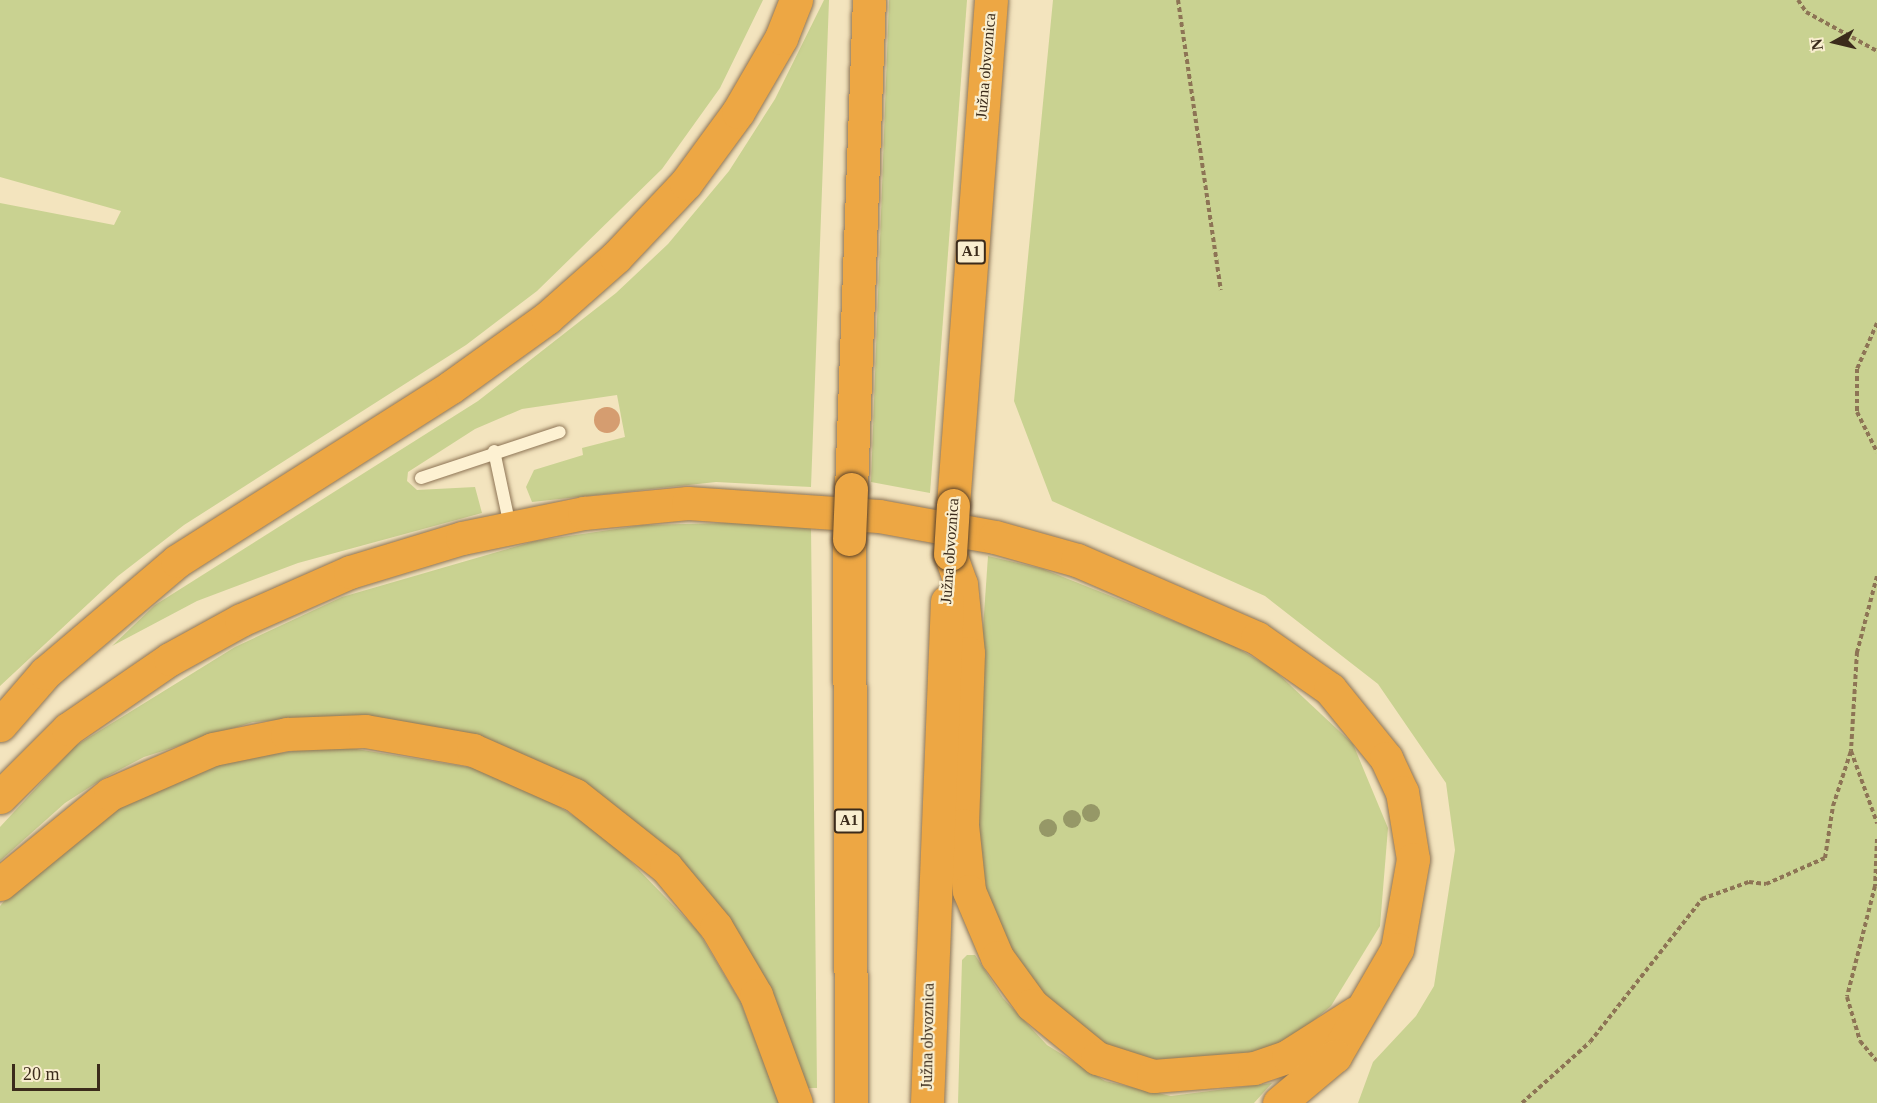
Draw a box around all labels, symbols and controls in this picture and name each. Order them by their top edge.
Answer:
street label: Južna obvoznica [972,12,1000,120]
north arrow [1805,12,1865,72]
text: N [1807,38,1826,51]
road number: A1 [954,240,988,264]
street label: Južna obvoznica [937,497,963,605]
road number: A1 [832,809,866,833]
street label: Južna obvoznica [917,983,939,1089]
scale bar [15,1052,104,1090]
text: 20 m [23,1064,60,1084]

